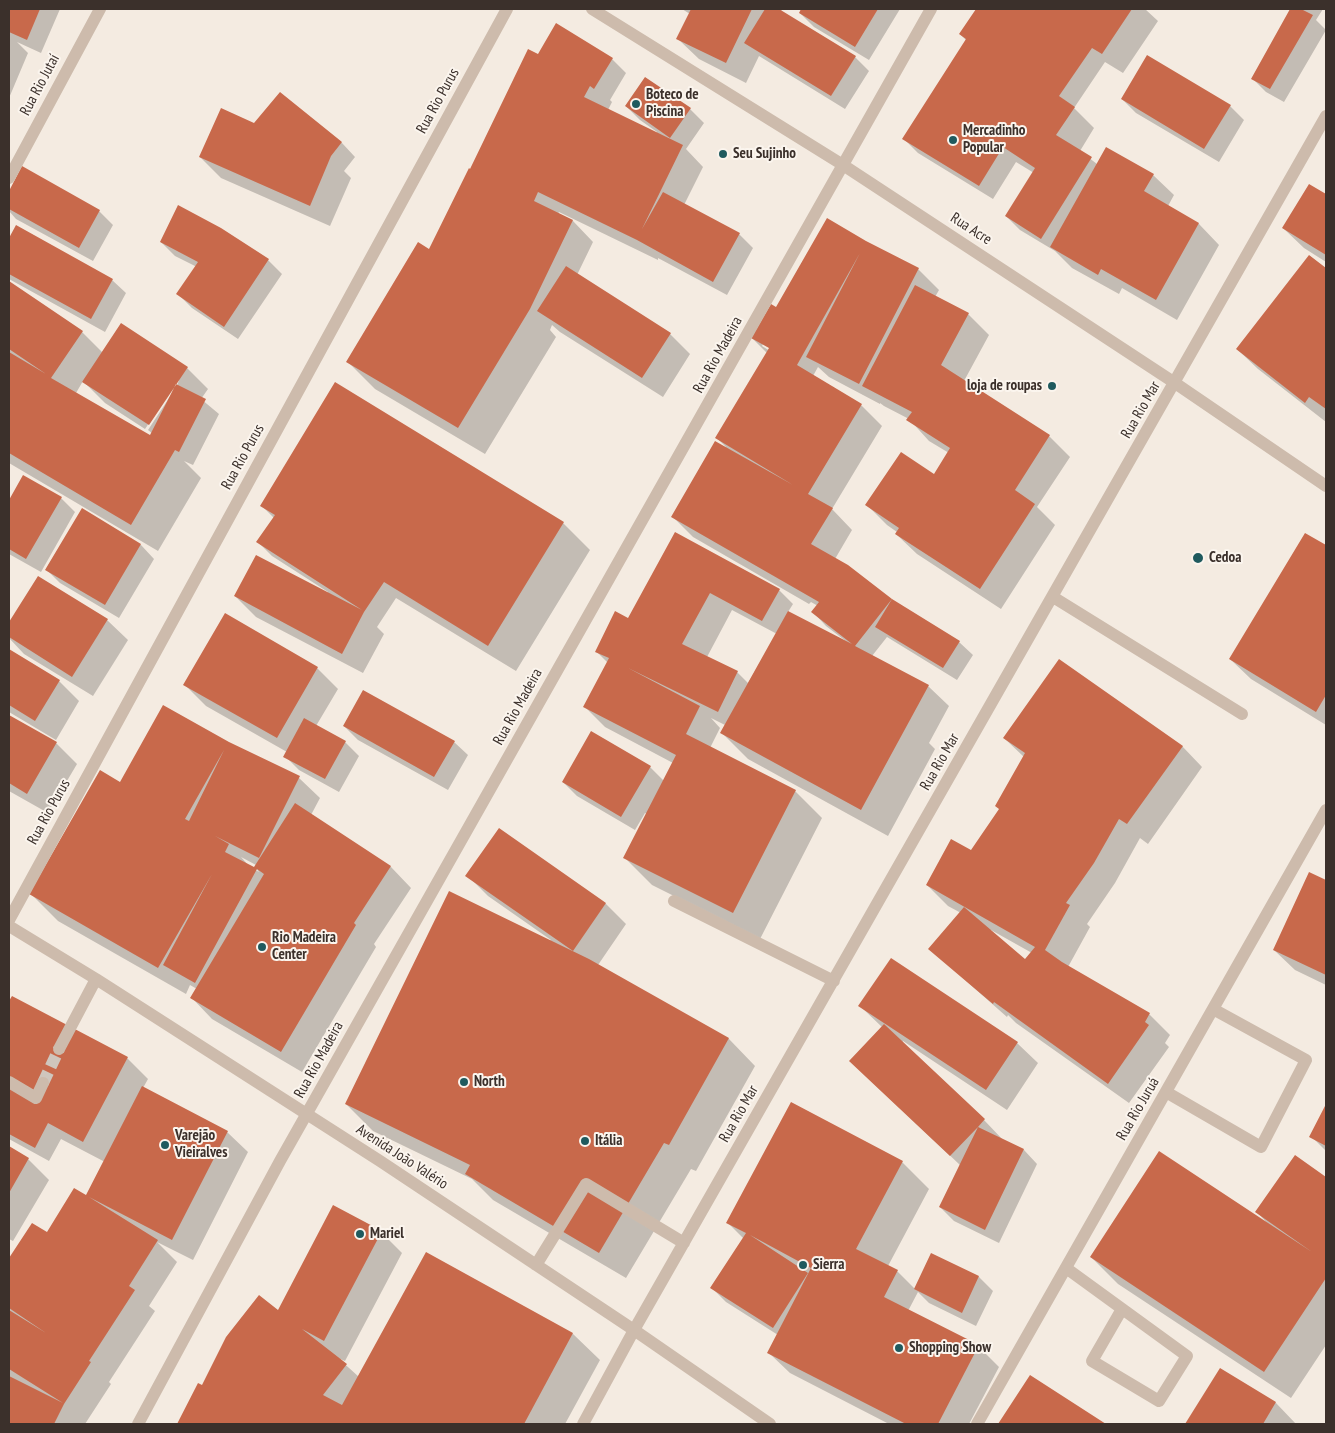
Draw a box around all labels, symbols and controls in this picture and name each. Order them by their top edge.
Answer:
street label: Rua Rio Jutaí [16,51,64,119]
street label: Rua Rio Purus [413,65,463,137]
place label: Boteco de Piscina [646,86,699,121]
marker: Boteco de Piscina [630,98,642,110]
place label: Mercadinho Popular [963,122,1025,157]
marker: Mercadinho Popular [947,134,959,146]
place label: Seu Sujinho [733,145,796,163]
marker: Seu Sujinho [717,148,729,160]
street label: Rua Acre [947,209,995,249]
street label: Rua Rio Madeira [690,314,746,396]
place label: loja de roupas [967,377,1042,395]
street label: Rua Rio Mar [1118,378,1164,442]
marker: loja de roupas [1046,380,1058,392]
street label: Rua Rio Purus [218,421,268,493]
place label: Cedoa [1209,549,1241,567]
marker: Cedoa [1191,551,1205,565]
street label: Rua Rio Madeira [490,666,546,748]
street label: Rua Rio Mar [917,730,963,794]
street label: Rua Rio Purus [24,776,74,848]
place label: Rio Madeira Center [272,929,336,964]
marker: Rio Madeira Center [256,941,268,953]
street label: Rua Rio Madeira [291,1019,347,1101]
place label: North [474,1073,505,1091]
street label: Rua Rio Juruá [1113,1074,1163,1144]
marker: North [458,1076,470,1088]
street label: Rua Rio Mar [716,1082,762,1146]
street label: Avenida João Valério [353,1121,451,1193]
place label: Varejão Vieiralves [175,1127,228,1162]
place label: Itália [595,1132,622,1150]
marker: Itália [579,1135,591,1147]
marker: Varejão Vieiralves [159,1139,171,1151]
place label: Mariel [370,1225,404,1243]
marker: Mariel [354,1228,366,1240]
place label: Sierra [813,1256,844,1274]
marker: Sierra [797,1259,809,1271]
place label: Shopping Show [909,1339,991,1357]
marker: Shopping Show [893,1342,905,1354]

